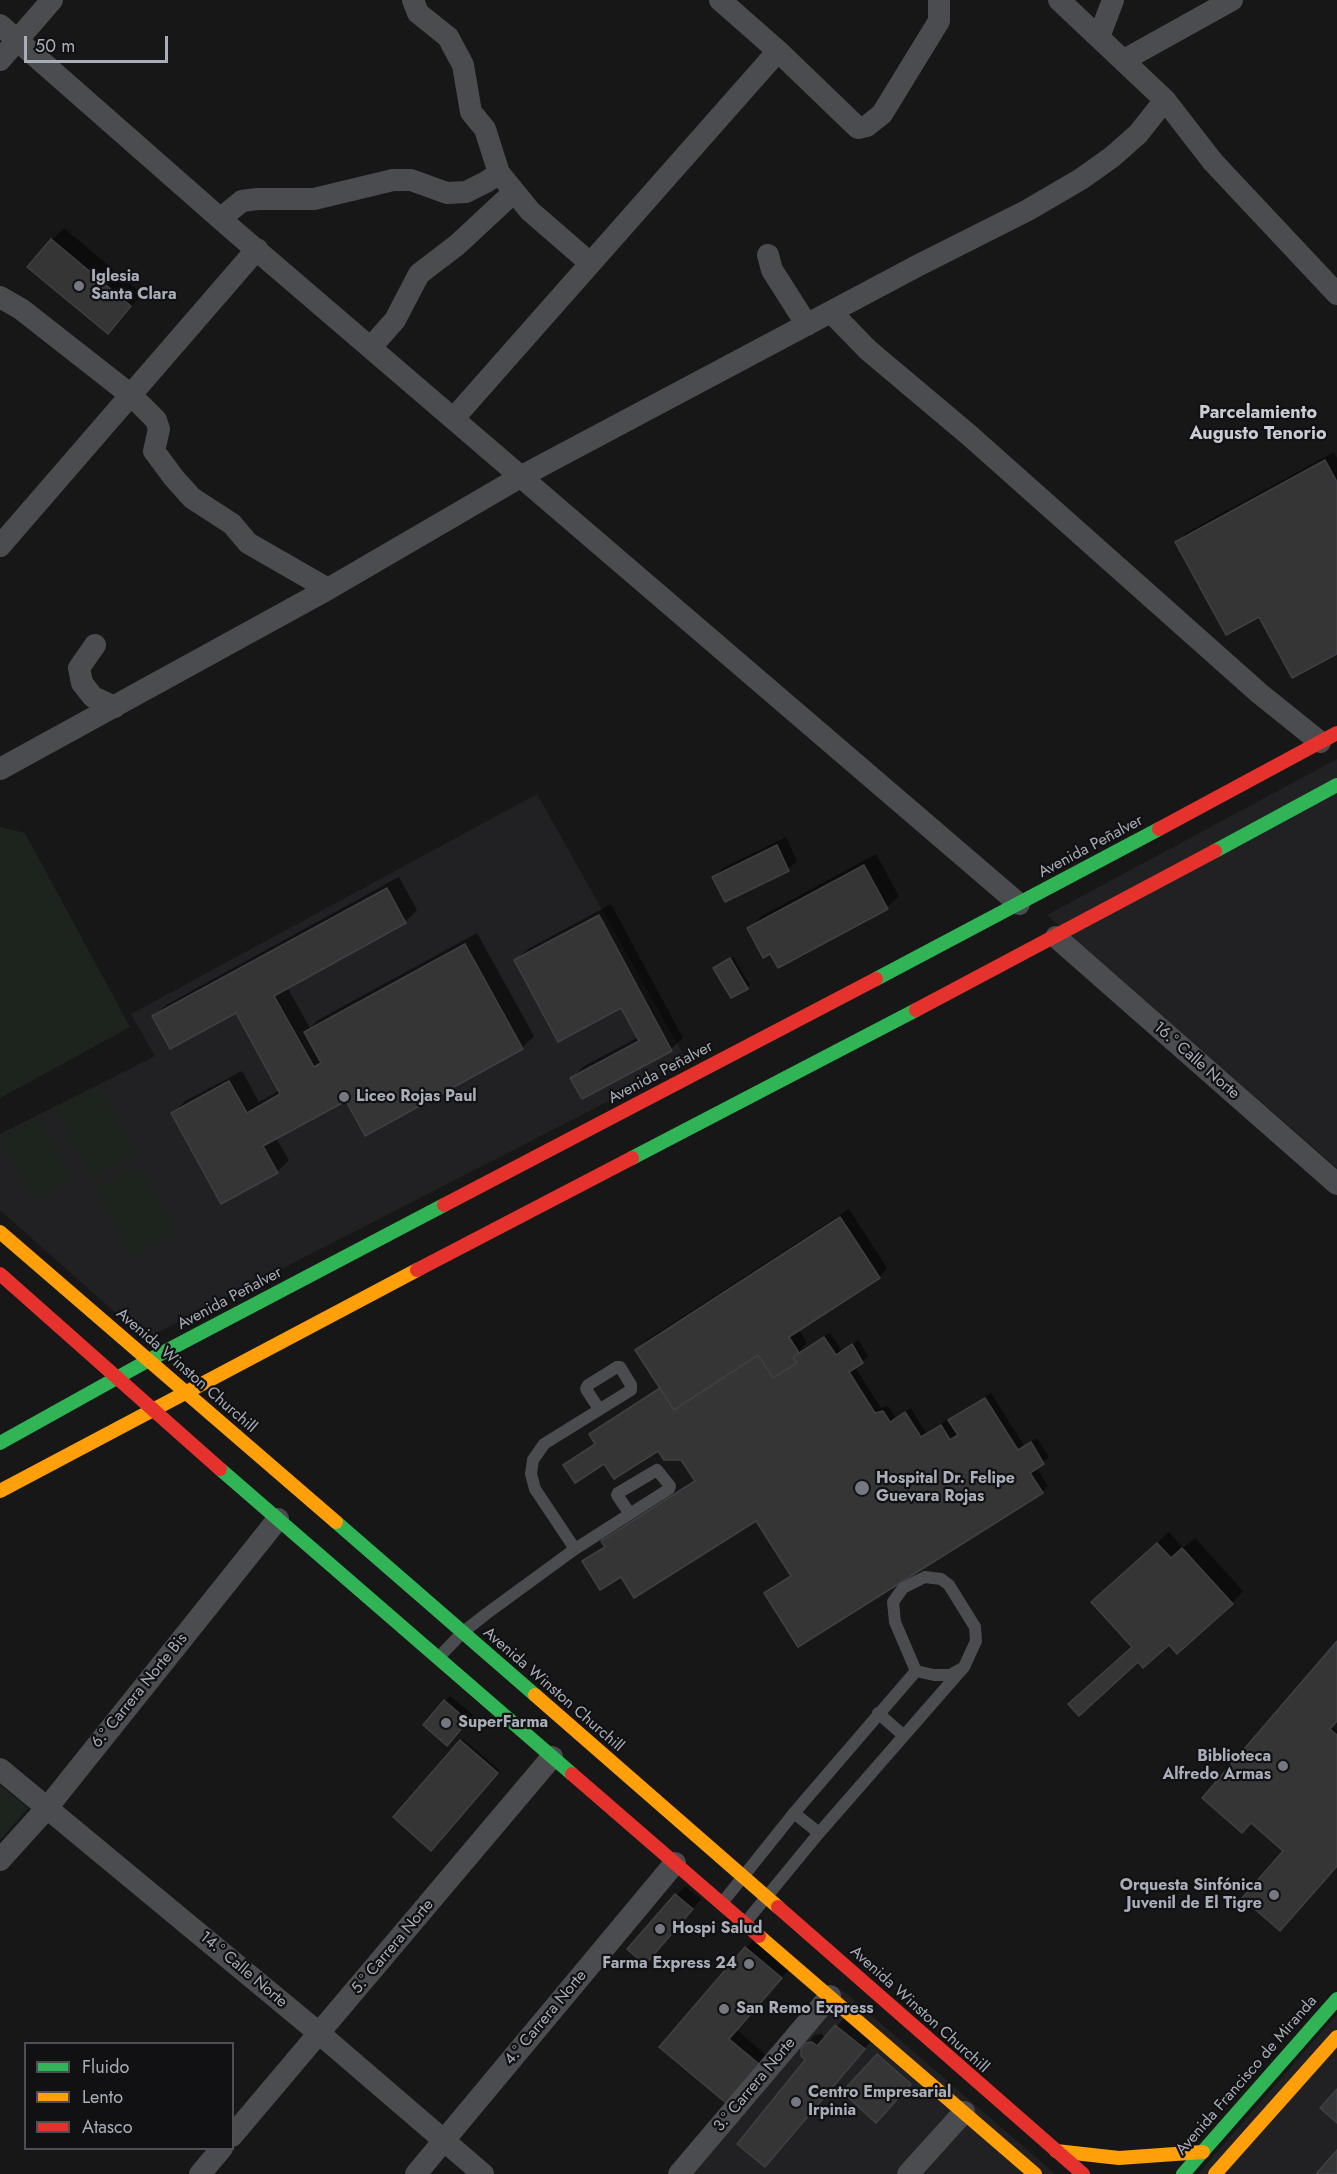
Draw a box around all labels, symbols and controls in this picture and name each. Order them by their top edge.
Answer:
scale bar [27,24,171,62]
text: 50 m [35,33,75,59]
place label: Iglesia Santa Clara [91,267,177,305]
marker: Iglesia Santa Clara [72,279,86,293]
district label: Parcelamiento Augusto Tenorio [1189,403,1327,446]
street label: Avenida Peñalver [1035,811,1147,883]
street label: 16.° Calle Norte [1149,1018,1243,1104]
street label: Avenida Peñalver [605,1037,717,1109]
place label: Liceo Rojas Paul [356,1087,477,1107]
marker: Liceo Rojas Paul [337,1090,351,1104]
street label: Avenida Peñalver [174,1263,286,1335]
street label: Avenida Winston Churchill [112,1305,260,1437]
place label: Hospital Dr. Felipe Guevara Rojas [876,1469,1015,1507]
marker: Hospital Dr. Felipe Guevara Rojas [853,1479,871,1497]
street label: Avenida Winston Churchill [479,1624,627,1756]
street label: 6.° Carrera Norte Bis [88,1630,192,1752]
place label: SuperFarma [458,1713,548,1733]
marker: SuperFarma [439,1716,453,1730]
place label: Biblioteca Alfredo Armas [1162,1747,1271,1785]
marker: Biblioteca Alfredo Armas [1276,1759,1290,1773]
place label: Orquesta Sinfónica Juvenil de El Tigre [1120,1876,1262,1914]
marker: Orquesta Sinfónica Juvenil de El Tigre [1267,1888,1281,1902]
street label: 5.° Carrera Norte [348,1896,438,1998]
place label: Hospi Salud [672,1919,762,1939]
marker: Hospi Salud [653,1922,667,1936]
street label: 14.° Calle Norte [195,1928,291,2012]
street label: Avenida Winston Churchill [846,1943,992,2077]
place label: Farma Express 24 [602,1954,737,1974]
marker: Farma Express 24 [742,1957,756,1971]
street label: 4.° Carrera Norte [501,1967,591,2069]
street label: Avenida Francisco de Miranda [1172,1992,1322,2160]
place label: San Remo Express [736,1999,874,2019]
marker: San Remo Express [717,2002,731,2016]
street label: 3.° Carrera Norte [710,2034,800,2136]
legend [24,2042,234,2150]
text: Fluido [82,2054,129,2080]
place label: Centro Empresarial Irpinia [808,2083,951,2121]
text: Lento [82,2084,123,2110]
marker: Centro Empresarial Irpinia [789,2095,803,2109]
text: Atasco [82,2114,133,2140]

